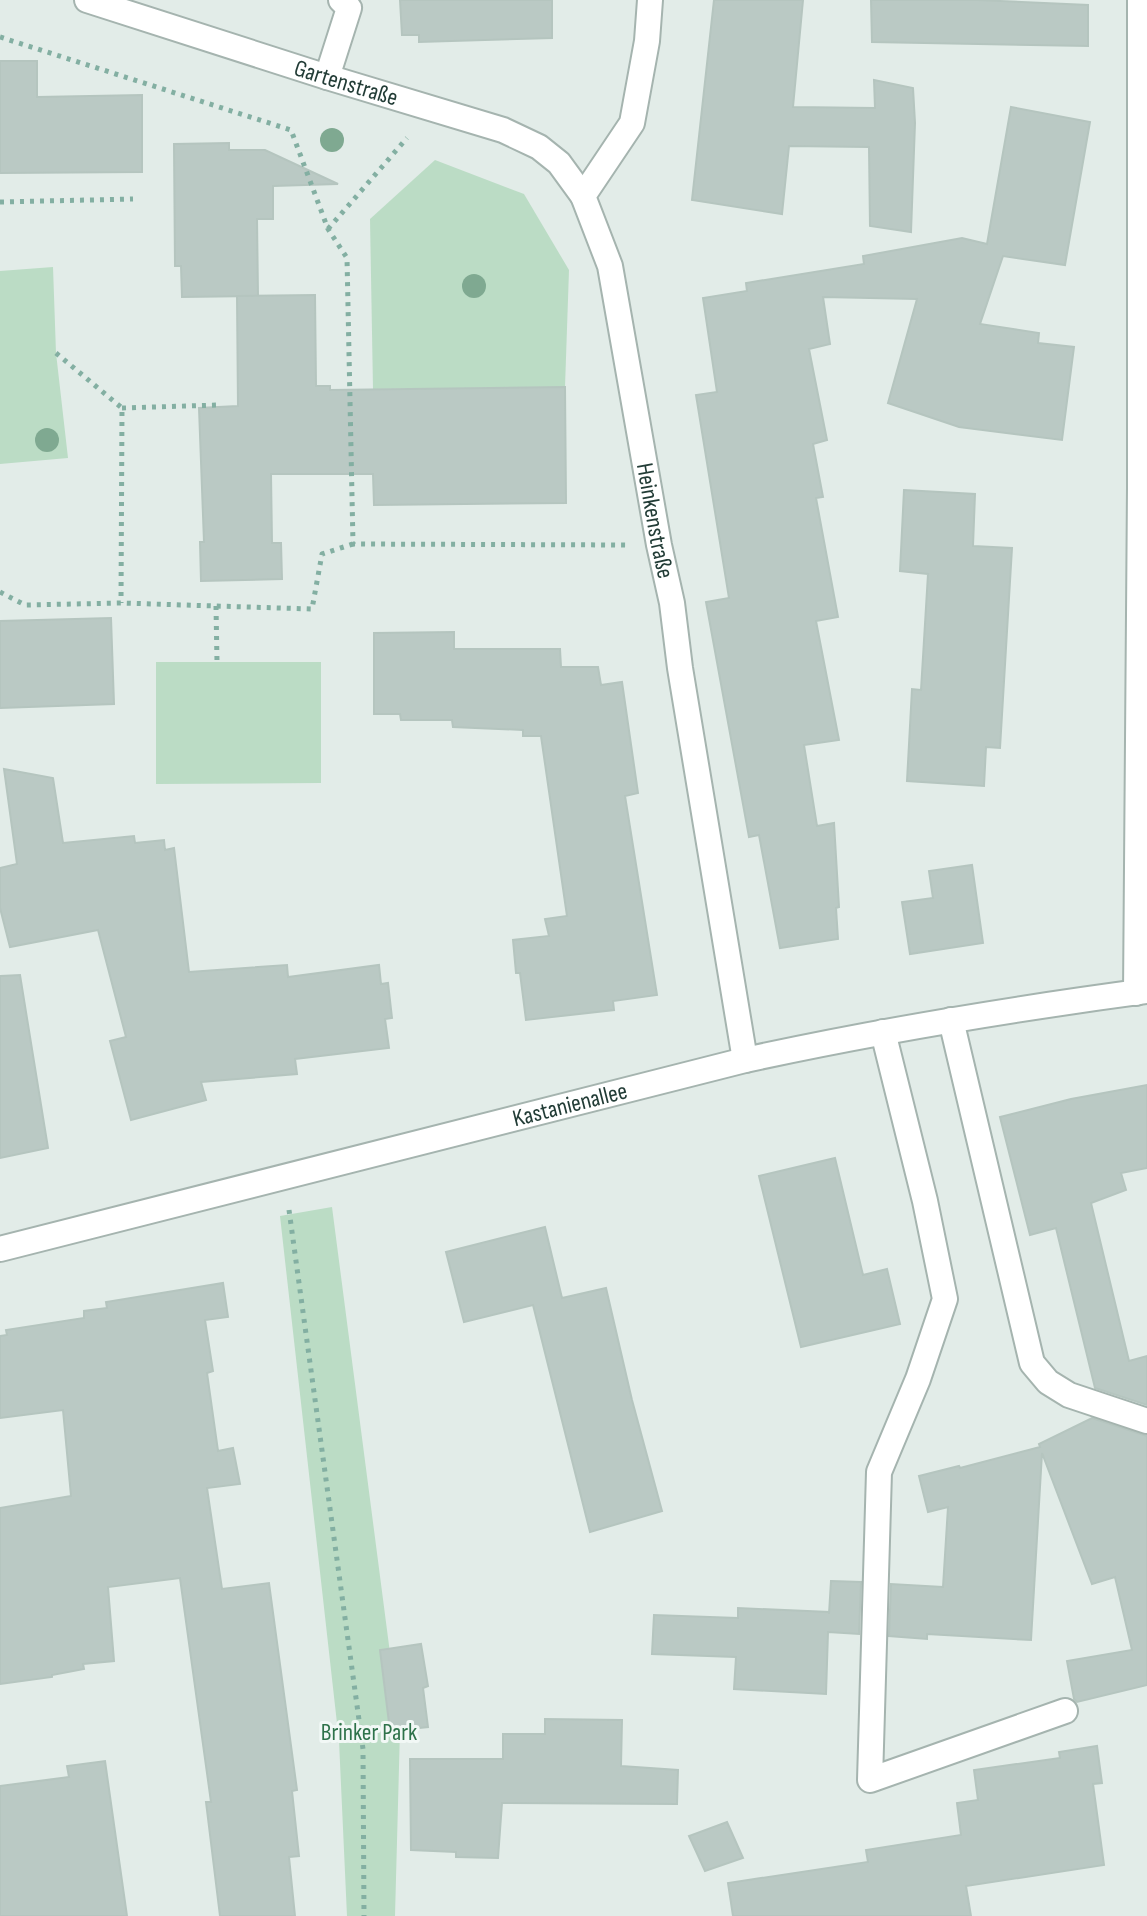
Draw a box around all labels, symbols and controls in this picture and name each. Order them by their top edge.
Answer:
street label: Gartenstraße [291,53,401,112]
street label: Heinkenstraße [630,461,681,581]
street label: Kastanienallee [510,1076,630,1133]
park label: Brinker Park [321,1718,417,1747]

